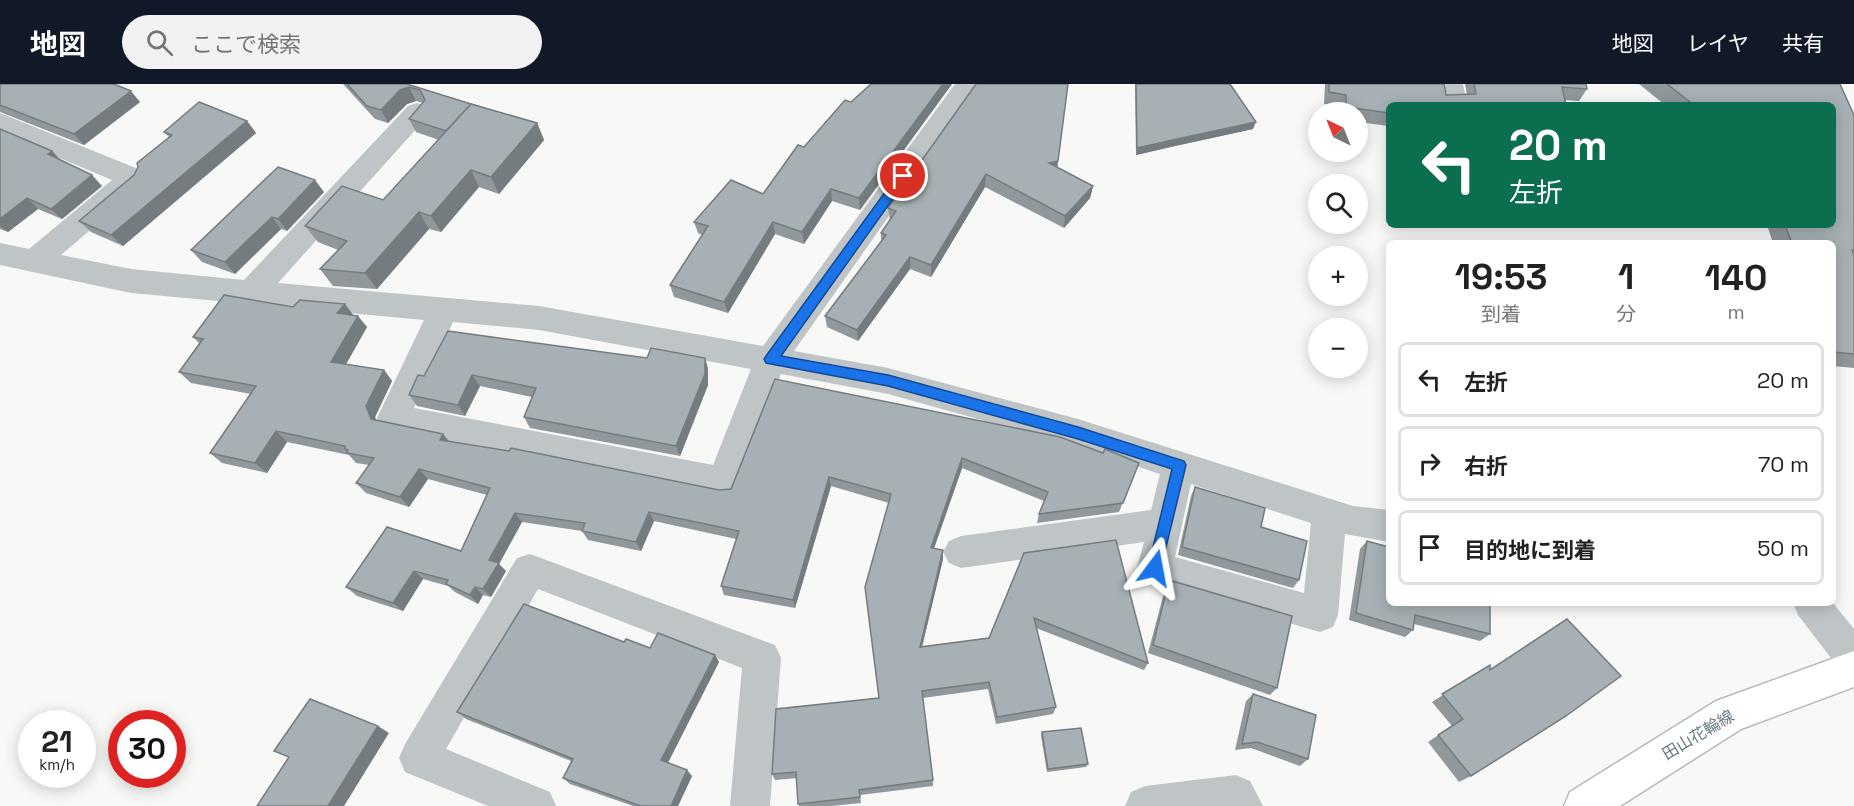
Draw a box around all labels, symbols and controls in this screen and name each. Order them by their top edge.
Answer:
search box [122,15,542,69]
text: 地図 [30,26,86,62]
icon: search [143,26,176,59]
text: ここで検索 [191,30,301,58]
text: 地図 [1612,30,1654,57]
text: レイヤ [1687,30,1749,57]
text: 共有 [1782,30,1824,57]
north arrow [1308,102,1368,162]
map controls [1308,102,1368,378]
text: 20 m [1509,119,1608,172]
icon: left [1410,126,1488,204]
pin [877,150,928,201]
icon: arrive [886,159,919,192]
button: search [1308,174,1368,234]
text: 左折 [1509,175,1563,210]
button: + [1308,246,1368,306]
text: 19:53 [1455,254,1547,300]
text: 1 [1618,254,1634,300]
text: 140 [1705,255,1767,301]
text: m [1727,299,1745,325]
text: 到着 [1481,301,1521,327]
text: 分 [1616,301,1636,327]
button: − [1308,318,1368,378]
icon: left [1413,363,1446,396]
text: 20 m [1757,366,1809,394]
text: 左折 [1464,368,1508,396]
icon: right [1413,447,1446,480]
text: 70 m [1758,450,1809,478]
text: 右折 [1464,452,1508,480]
icon: arrive [1413,531,1446,564]
text: 50 m [1757,534,1809,562]
position arrow [1123,536,1187,600]
text: 目的地に到着 [1464,536,1596,564]
street label: 田山花輪線 [1658,705,1738,765]
speed limit sign: 30 [108,710,186,788]
text: 21 [41,722,73,761]
text: km/h [39,755,75,774]

